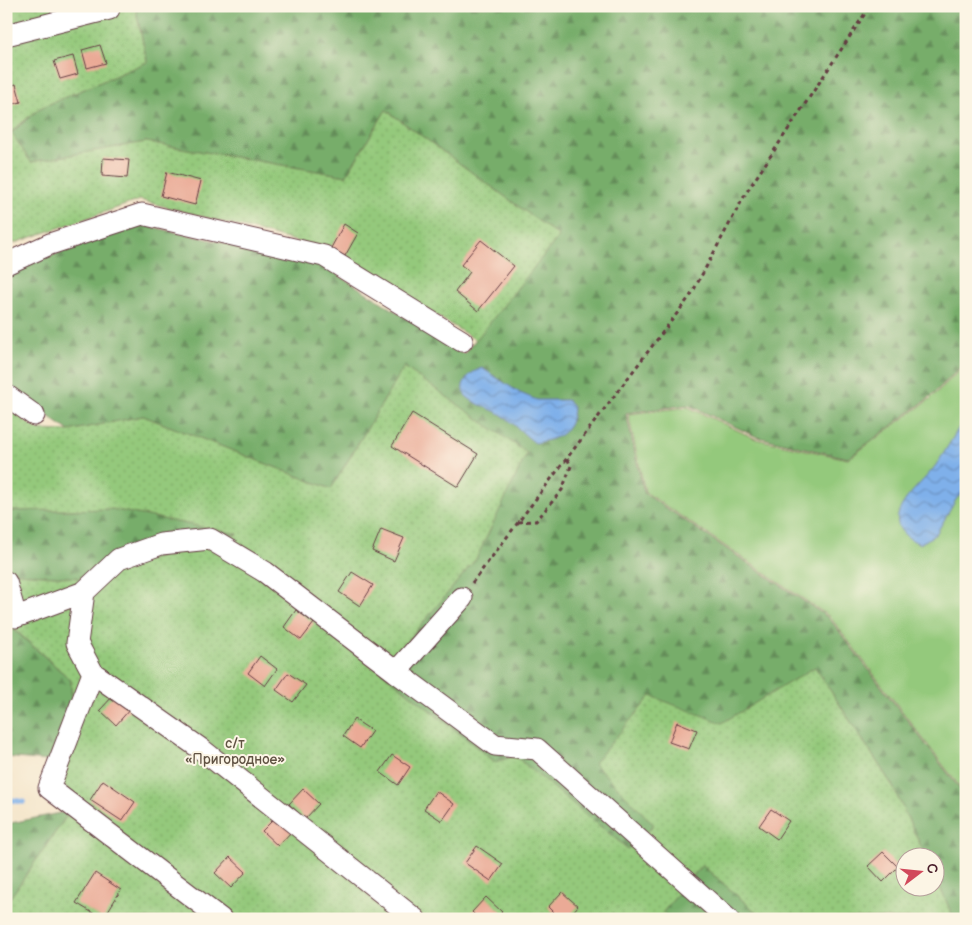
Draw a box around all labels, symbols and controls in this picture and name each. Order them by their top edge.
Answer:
park label: с/т «Пригородное» [185,735,285,768]
north arrow [894,848,944,898]
text: С [923,862,942,876]

